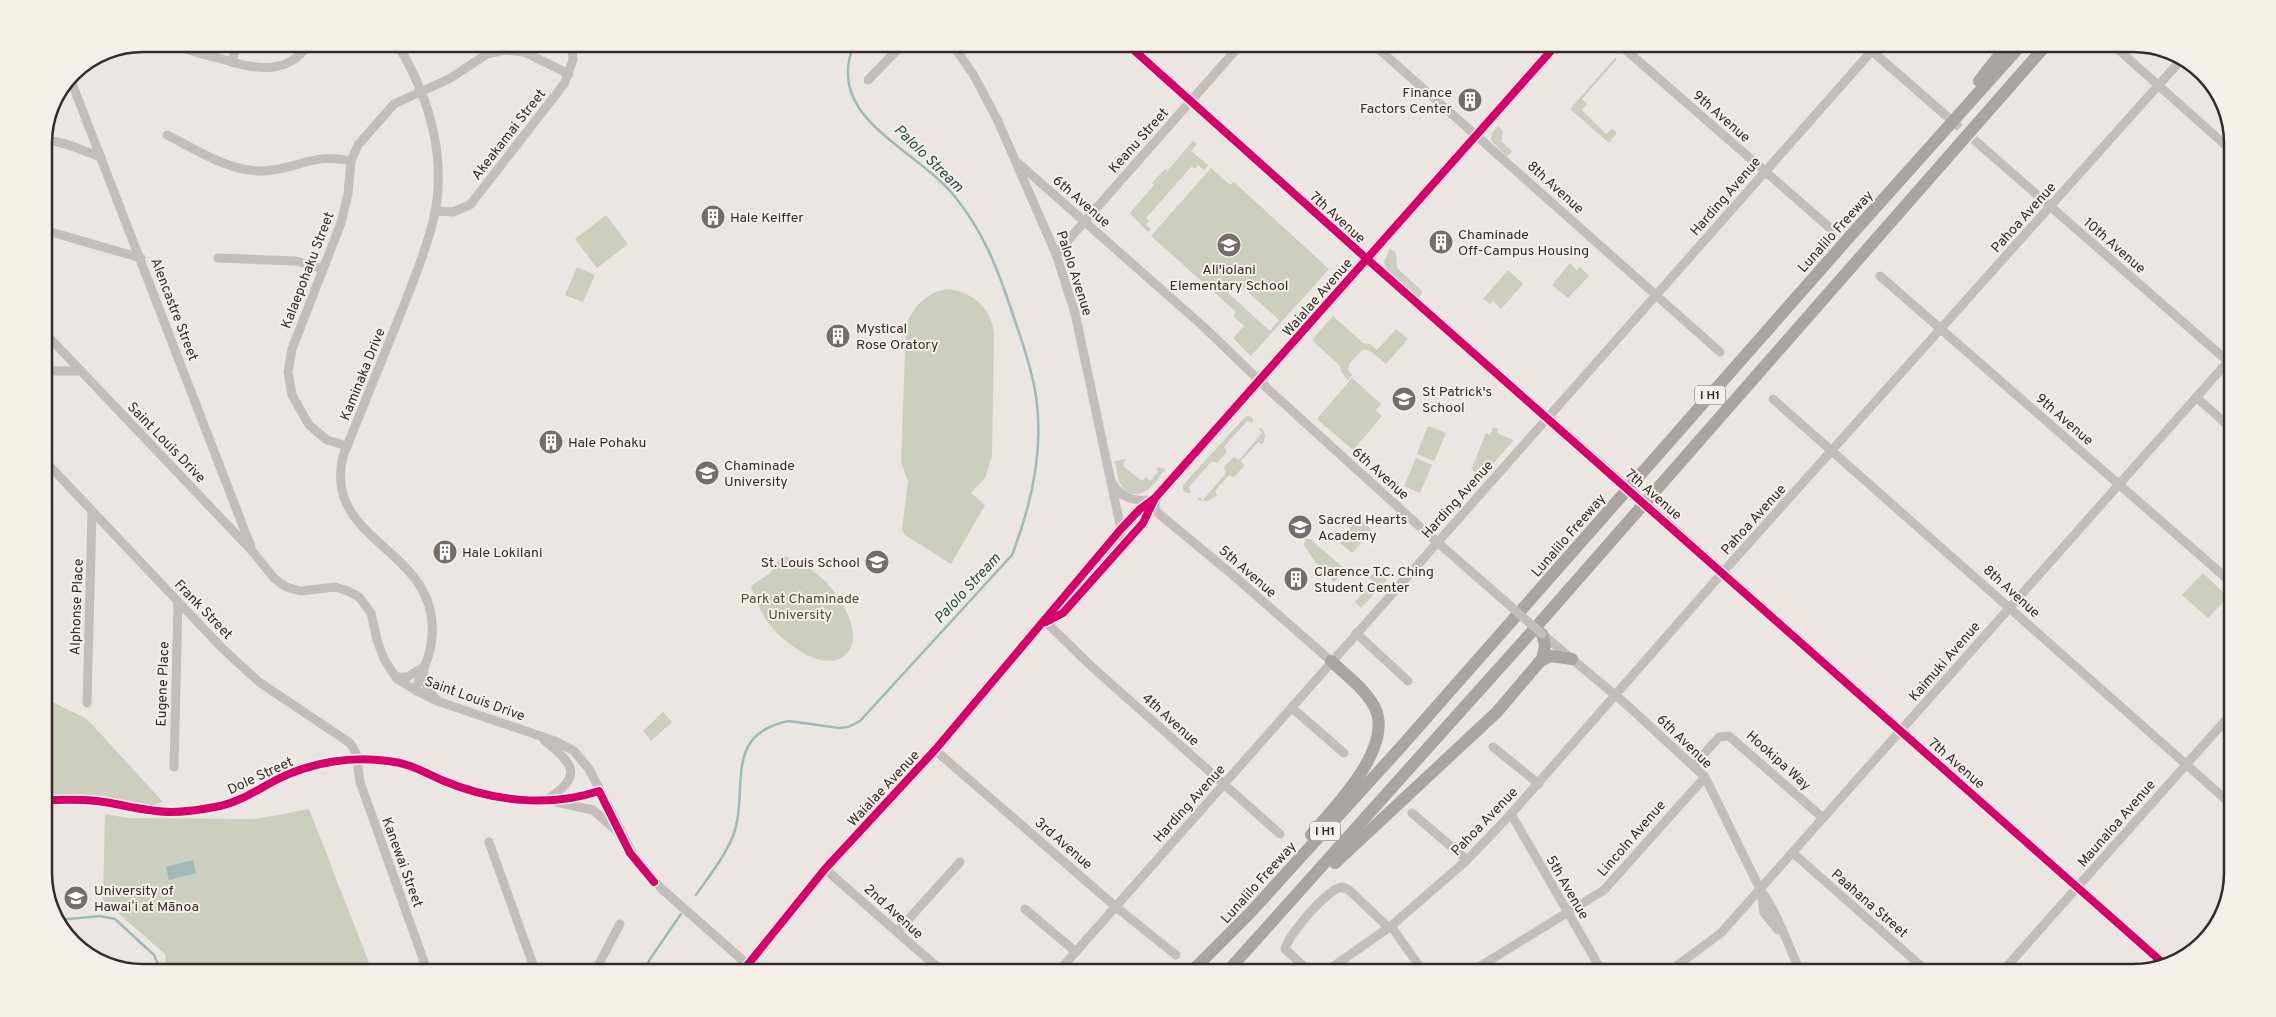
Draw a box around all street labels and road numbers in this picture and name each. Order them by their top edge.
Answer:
street label: Akeakamai Street [468,86,550,184]
street label: 9th Avenue [1689,87,1753,147]
street label: Keanu Street [1106,105,1173,177]
street label: Harding Avenue [1687,154,1765,240]
street label: 8th Avenue [1523,158,1587,218]
street label: 6th Avenue [1049,172,1113,232]
street label: Pahoa Avenue [1988,179,2060,257]
street label: Lunalilo Freeway [1795,187,1878,277]
street label: 7th Avenue [1306,189,1368,248]
street label: Kalaepohaku Street [278,210,338,331]
street label: 10th Avenue [2080,215,2149,278]
street label: Palolo Avenue [1052,229,1095,318]
street label: Waialae Avenue [1280,255,1357,341]
street label: Alencastre Street [146,256,201,363]
street label: Kaminaka Drive [337,326,390,423]
road number: I H1 [1695,386,1725,404]
street label: 9th Avenue [2032,390,2096,450]
street label: Saint Louis Drive [123,399,209,487]
street label: 6th Avenue [1348,444,1412,504]
street label: Harding Avenue [1419,458,1498,542]
street label: 7th Avenue [1621,466,1685,524]
street label: Pahoa Avenue [1718,481,1790,559]
street label: Lunalilo Freeway [1528,491,1610,581]
street label: 5th Avenue [1215,542,1279,602]
street label: Alphonse Place [67,558,88,656]
street label: 8th Avenue [1979,562,2043,622]
street label: Frank Street [170,577,236,644]
street label: Kaimuki Avenue [1906,619,1984,705]
street label: Eugene Place [154,641,173,727]
street label: Saint Louis Drive [422,673,527,725]
street label: 4th Avenue [1138,690,1202,750]
street label: 6th Avenue [1653,711,1715,773]
street label: Hookipa Way [1742,728,1814,795]
street label: 7th Avenue [1924,735,1988,793]
street label: Waialae Avenue [844,747,924,831]
street label: Dole Street [225,754,296,799]
street label: Harding Avenue [1151,762,1230,846]
street label: Maunaloa Avenue [2075,777,2160,871]
street label: Pahoa Avenue [1448,784,1522,860]
street label: Lincoln Avenue [1594,797,1670,881]
street label: 3rd Avenue [1031,814,1095,874]
street label: Kanewai Street [377,815,426,910]
road number: I H1 [1310,821,1340,840]
street label: Lunalilo Freeway [1218,838,1301,928]
street label: 5th Avenue [1542,853,1592,923]
street label: Paahana Street [1827,866,1911,942]
street label: 2nd Avenue [860,881,926,943]

